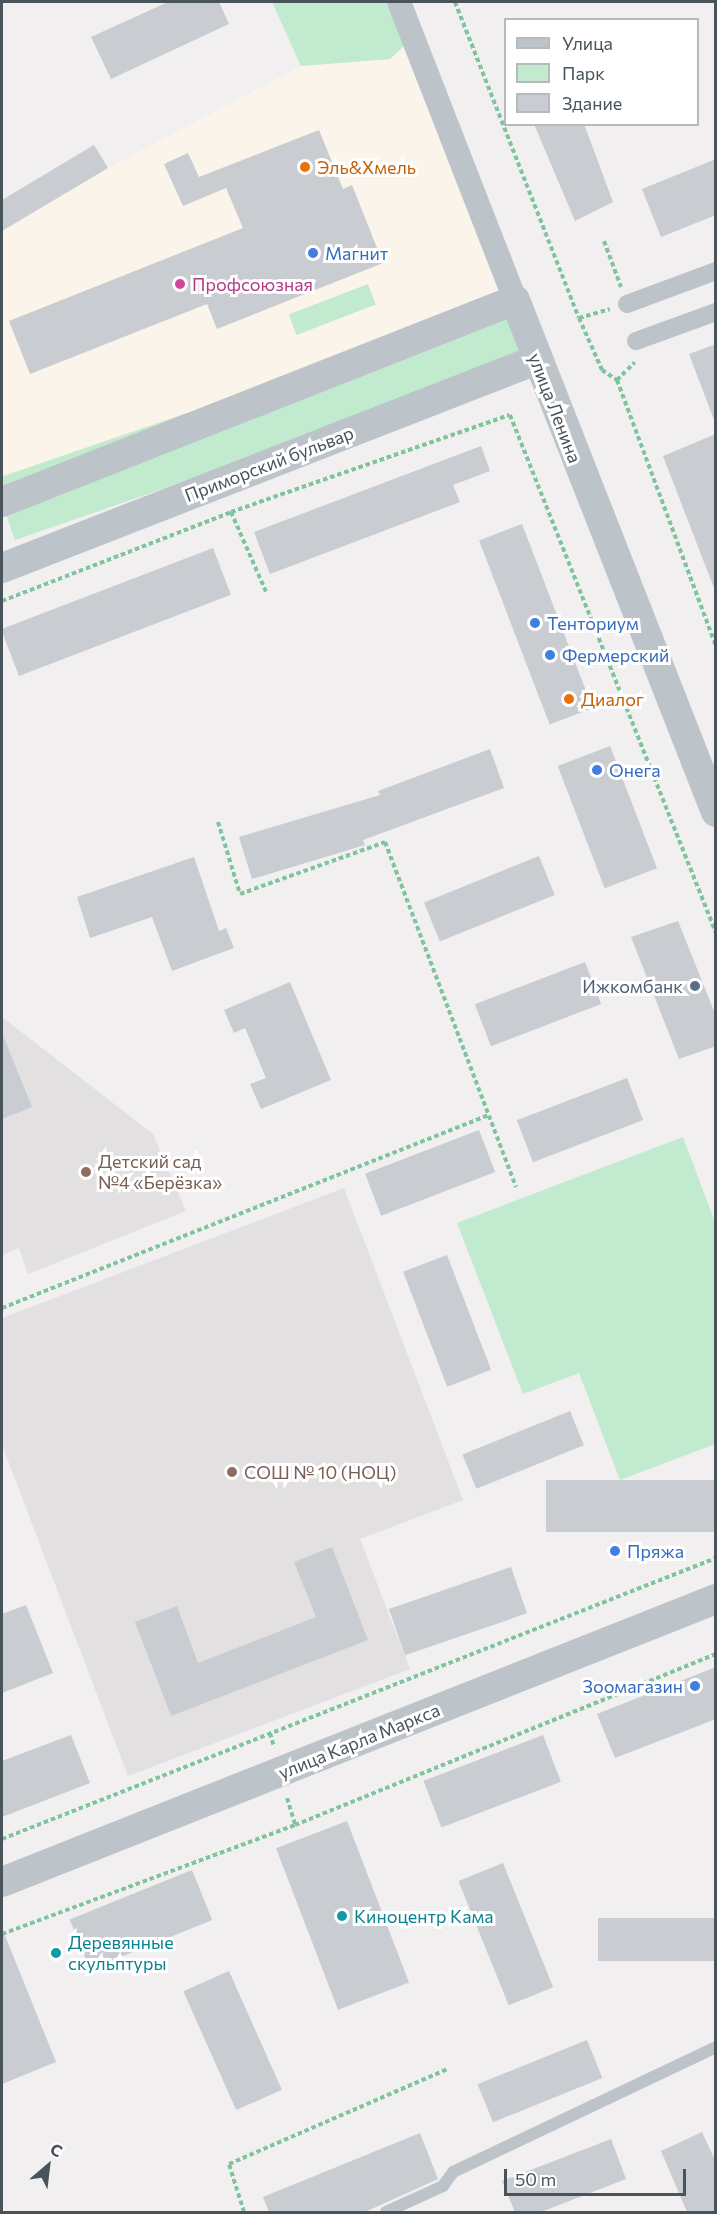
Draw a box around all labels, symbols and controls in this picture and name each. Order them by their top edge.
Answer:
legend [504,18,699,126]
text: Улица [562,32,613,54]
text: Парк [562,62,605,84]
text: Здание [562,92,622,114]
place label: Эль&Хмель [317,156,416,178]
marker: Эль&Хмель [298,160,312,174]
place label: Магнит [325,242,388,264]
marker: Магнит [306,246,320,260]
place label: Профсоюзная [192,273,313,295]
marker: Профсоюзная [173,277,187,291]
street label: улица Ленина [524,350,586,466]
street label: Приморский бульвар [181,422,357,506]
place label: Тенториум [547,612,639,634]
marker: Тенториум [528,616,542,630]
place label: Фермерский [562,644,669,666]
marker: Фермерский [543,648,557,662]
place label: Диалог [581,688,644,710]
marker: Диалог [562,692,576,706]
place label: Онега [609,759,661,781]
marker: Онега [590,763,604,777]
place label: Ижкомбанк [582,975,683,997]
marker: Ижкомбанк [688,979,702,993]
place label: Детский сад №4 «Берёзка» [98,1151,222,1194]
marker: Детский сад №4 «Берёзка» [79,1165,93,1179]
place label: СОШ № 10 (НОЦ) [244,1461,397,1483]
marker: СОШ № 10 (НОЦ) [225,1465,239,1479]
place label: Пряжа [627,1540,684,1562]
marker: Пряжа [608,1544,622,1558]
place label: Зоомагазин [583,1675,683,1697]
marker: Зоомагазин [688,1679,702,1693]
street label: улица Карла Маркса [275,1699,443,1783]
place label: Киноцентр Кама [354,1905,494,1927]
marker: Киноцентр Кама [335,1909,349,1923]
place label: Деревянные скульптуры [68,1932,174,1974]
marker: Деревянные скульптуры [49,1946,63,1960]
north arrow [18,2136,78,2196]
text: С [47,2139,66,2161]
scale bar [507,2157,688,2195]
text: 50 m [515,2168,556,2190]

